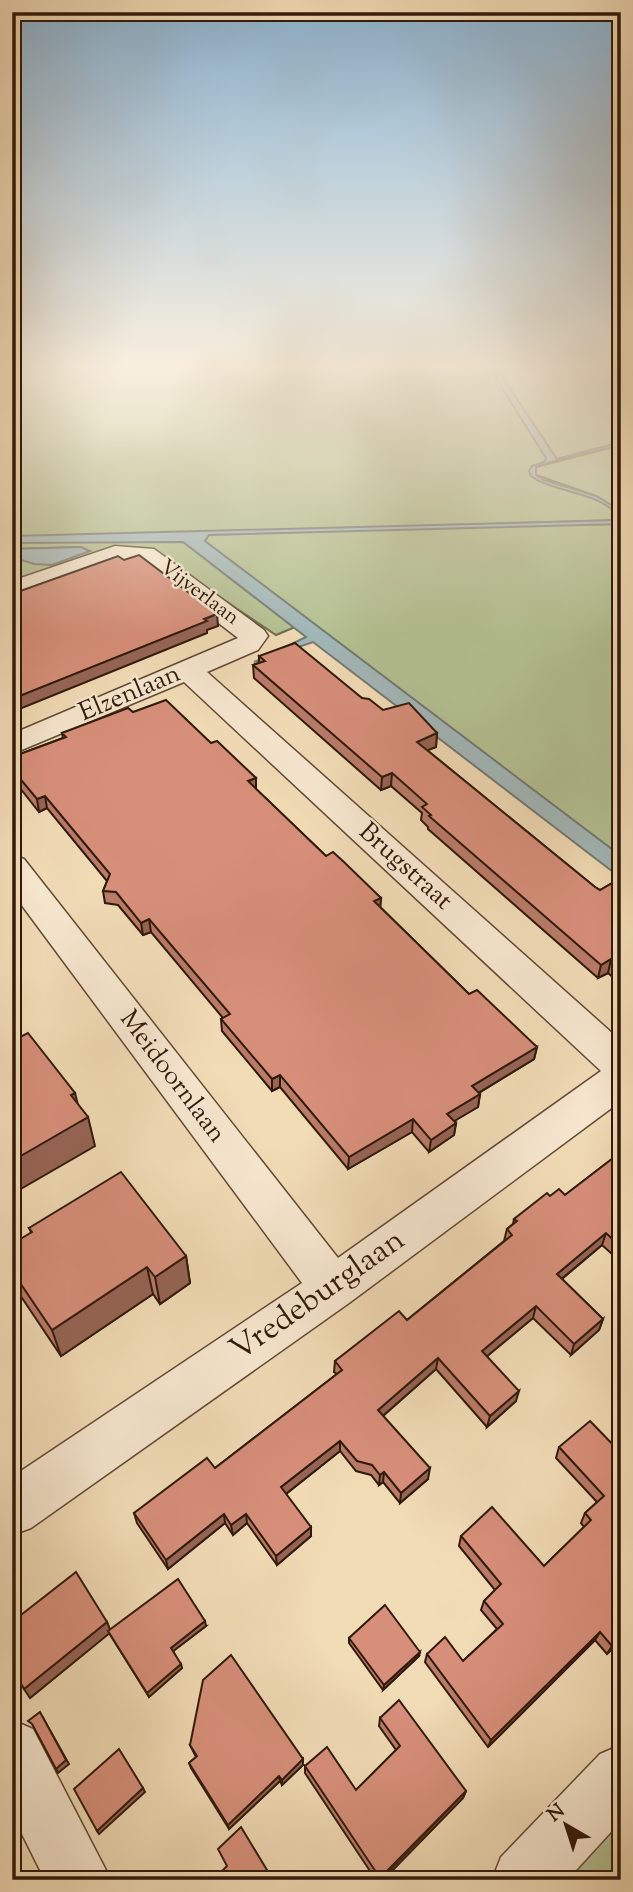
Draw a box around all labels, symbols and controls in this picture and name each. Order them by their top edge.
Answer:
street label: Vijverlaan [153,553,245,633]
street label: Elzenlaan [74,656,186,732]
street label: Brugstraat [350,815,460,919]
street label: Meidoornlaan [110,1003,234,1151]
street label: Vredeburglaan [221,1219,415,1373]
north arrow [532,1790,602,1860]
text: N [542,1798,571,1829]

